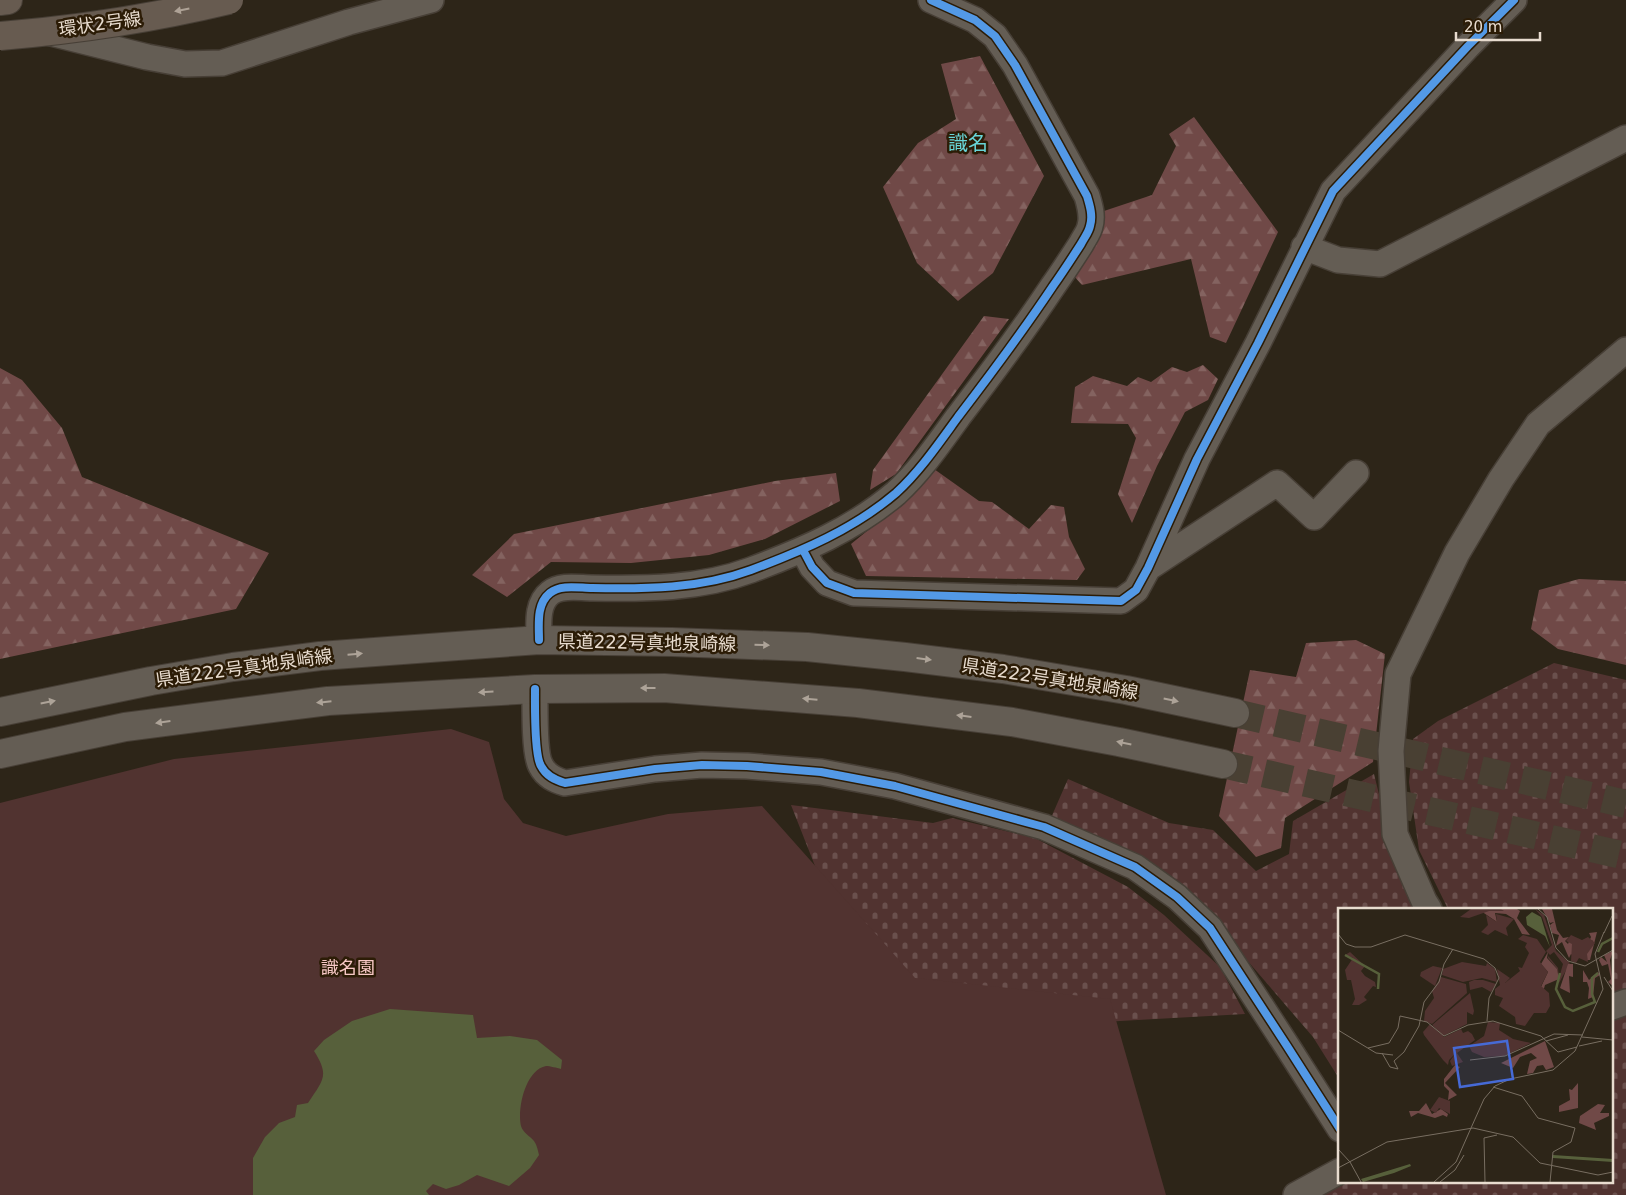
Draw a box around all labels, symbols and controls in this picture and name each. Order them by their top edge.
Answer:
street label: 環状2号線 [57,7,143,40]
one-way arrow [173,7,189,15]
scale bar [1456,10,1540,42]
text: 20 m [1464,18,1502,36]
district label: 識名 [948,131,988,155]
street label: 県道222号真地泉崎線 [558,630,736,655]
one-way arrow [755,642,771,650]
street label: 県道222号真地泉崎線 [154,645,334,690]
one-way arrow [347,649,363,657]
street label: 県道222号真地泉崎線 [960,654,1140,703]
one-way arrow [917,655,933,663]
one-way arrow [639,684,655,692]
one-way arrow [478,688,494,696]
one-way arrow [801,694,817,702]
one-way arrow [1163,696,1179,704]
one-way arrow [40,698,55,706]
one-way arrow [316,698,332,706]
one-way arrow [956,712,972,720]
one-way arrow [155,718,171,726]
one-way arrow [1117,739,1132,747]
inset map [1338,908,1614,1182]
park label: 識名園 [321,957,375,978]

